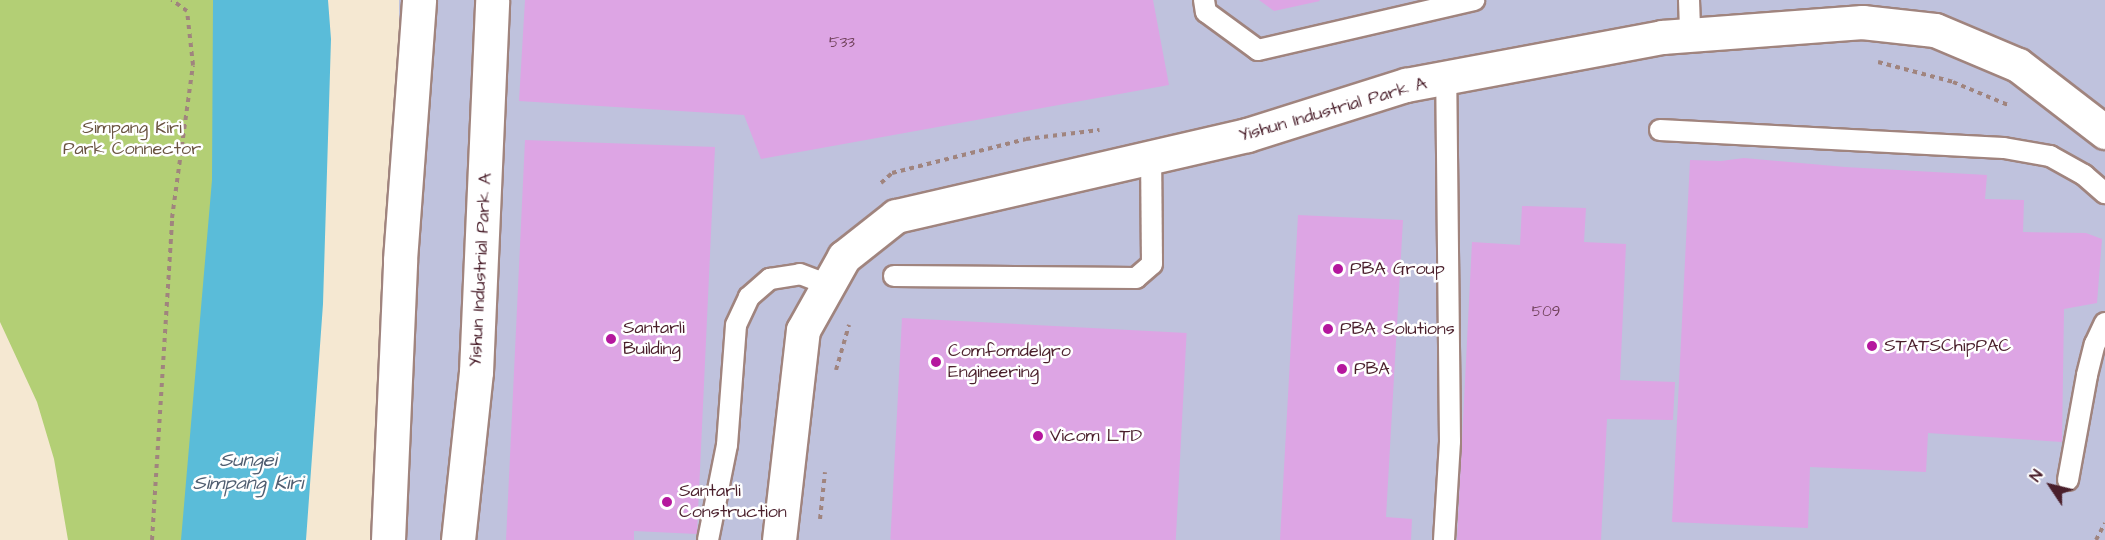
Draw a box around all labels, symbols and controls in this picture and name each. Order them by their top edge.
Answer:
house number: 533 [829,34,855,52]
street label: Yishun Industrial Park A [1237,73,1429,147]
park label: Simpang Kiri Park Connector [63,118,201,160]
street label: Yishun Industrial Park A [465,172,497,368]
place label: PBA Group [1350,258,1445,280]
marker: PBA Group [1331,262,1345,276]
house number: 509 [1532,303,1560,321]
place label: Santarli Building [623,318,685,360]
place label: PBA Solutions [1340,318,1455,340]
marker: PBA Solutions [1321,322,1335,336]
marker: Santarli Building [604,332,618,346]
place label: STATSChipPAC [1884,335,2011,357]
marker: STATSChipPAC [1865,339,1879,353]
place label: Comfomdelgro Engineering [948,341,1071,384]
marker: Comfomdelgro Engineering [929,355,943,369]
place label: PBA [1354,358,1390,380]
marker: PBA [1335,362,1349,376]
place label: Vicom LTD [1050,425,1142,447]
marker: Vicom LTD [1031,429,1045,443]
water label: Sungei Simpang Kiri [193,448,303,495]
north arrow [2021,456,2081,516]
text: N [2024,465,2048,486]
place label: Santarli Construction [679,481,787,524]
marker: Santarli Construction [660,495,674,509]

